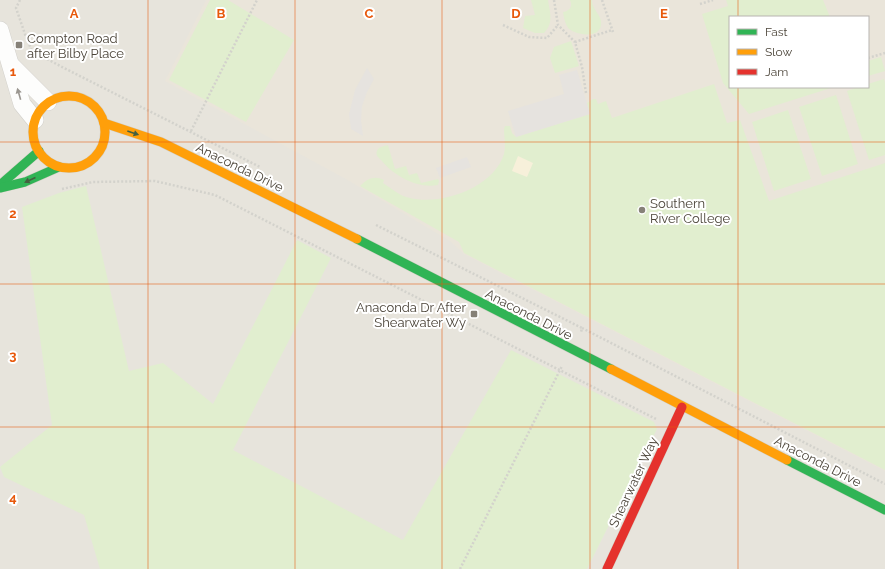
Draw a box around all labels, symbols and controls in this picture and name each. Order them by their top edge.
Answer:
text: A [70,6,79,21]
text: B [217,6,226,21]
text: C [365,6,374,21]
text: D [511,6,521,21]
text: E [660,6,668,21]
legend [729,16,869,88]
text: Fast [765,25,788,39]
place label: Compton Road after Bilby Place [27,31,124,61]
marker: Compton Road after Bilby Place [14,40,24,50]
text: Slow [765,45,792,59]
text: 1 [10,64,17,79]
text: Jam [765,65,788,79]
one-way arrow [16,88,22,100]
one-way arrow [127,130,139,136]
street label: Anaconda Drive [194,140,286,195]
one-way arrow [25,177,36,183]
place label: Southern River College [650,196,731,226]
marker: Southern River College [637,205,647,215]
text: 2 [9,206,17,221]
street label: Anaconda Drive [483,286,575,343]
place label: Anaconda Dr After Shearwater Wy [356,300,466,330]
marker: Anaconda Dr After Shearwater Wy [469,309,479,319]
text: 3 [9,348,17,363]
street label: Anaconda Drive [772,433,864,490]
street label: Shearwater Way [606,435,661,530]
text: 4 [9,490,17,505]

